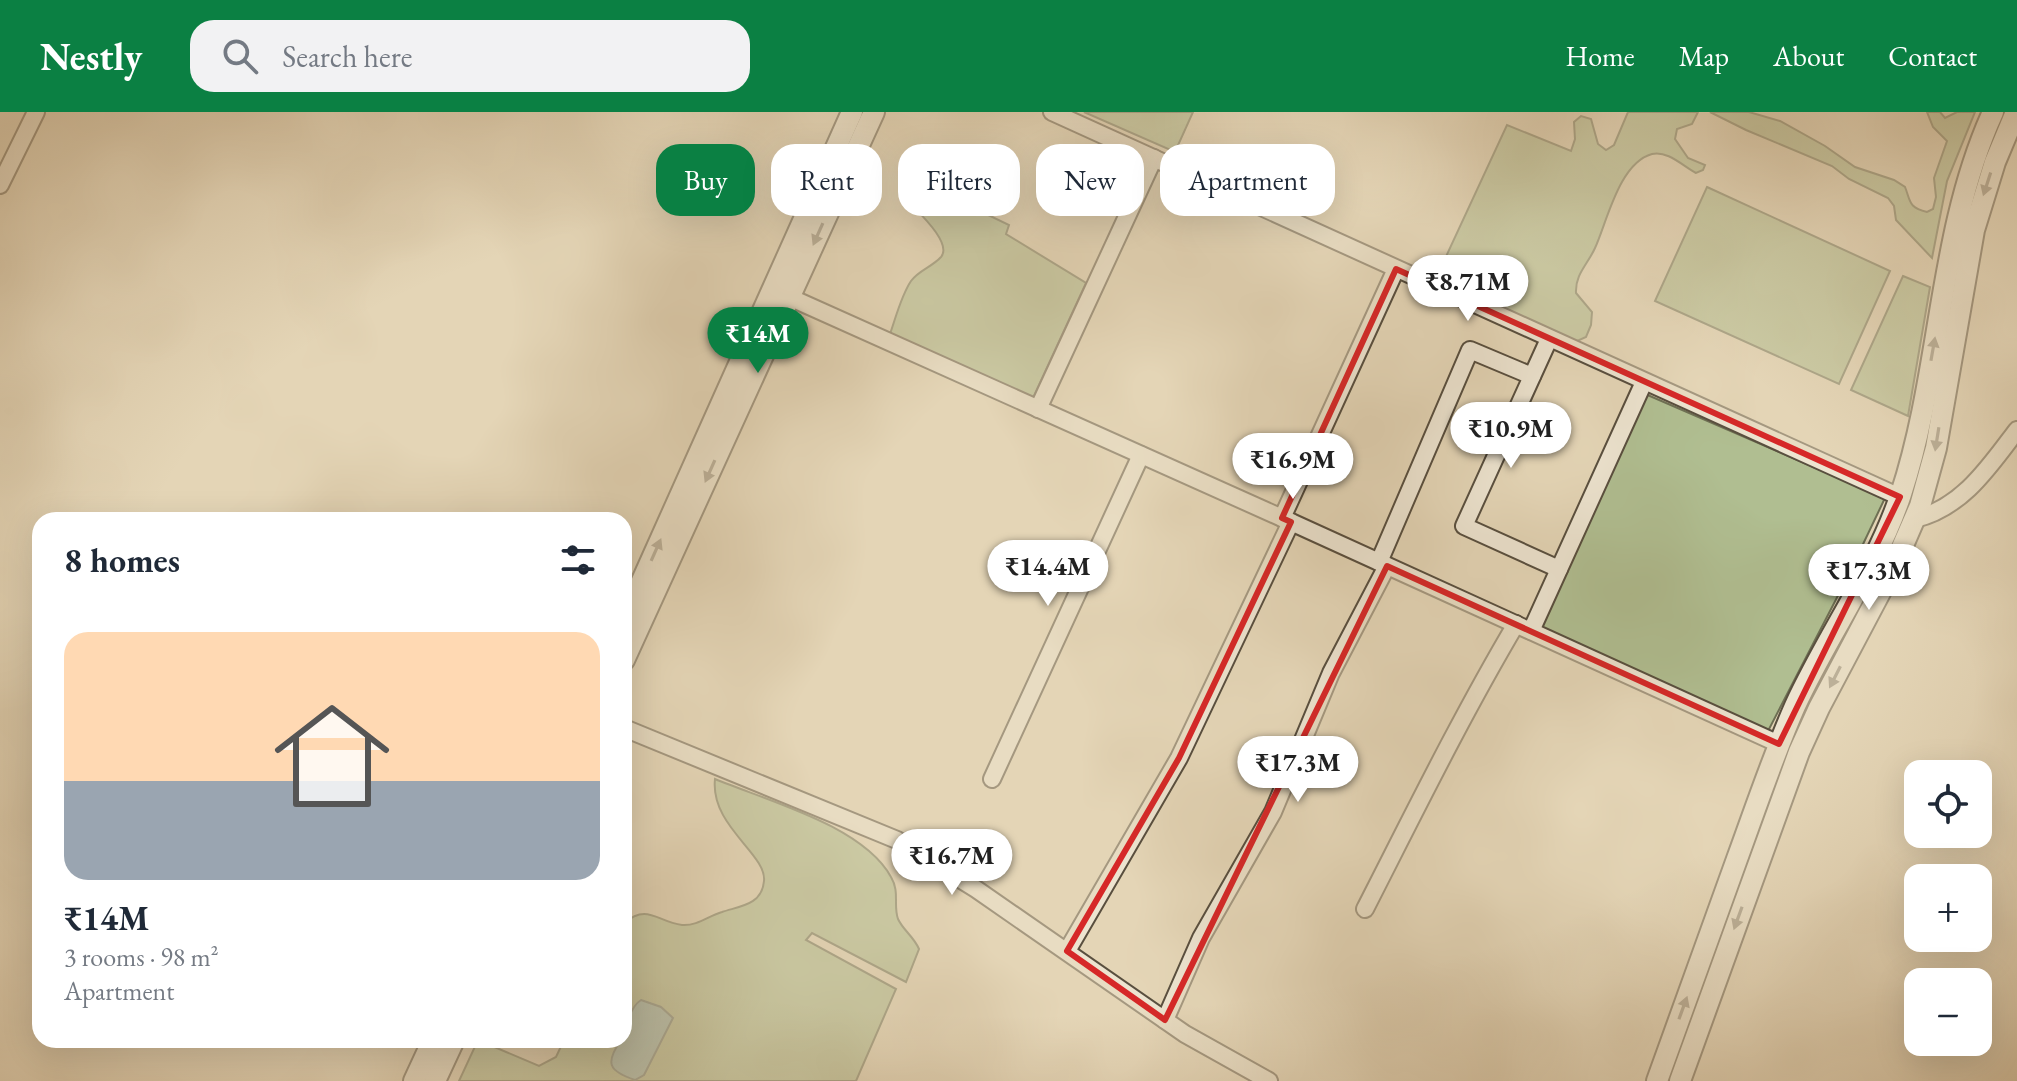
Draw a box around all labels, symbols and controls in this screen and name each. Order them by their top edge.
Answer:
search box [190,20,750,92]
text: Nestly [40,32,142,81]
icon: search [218,34,262,78]
text: Search here [282,37,412,76]
text: Home [1565,38,1635,74]
text: Map [1679,38,1729,74]
text: About [1773,38,1844,74]
text: Contact [1888,38,1977,74]
chip: Buy [656,144,755,216]
chip: Rent [771,144,882,216]
chip: Filters [898,144,1020,216]
chip: New [1036,144,1144,216]
chip: Apartment [1160,144,1335,216]
one-way arrow [1981,173,1993,197]
one-way arrow [811,222,825,246]
pin: ₹8.71M [1403,255,1533,323]
text: ₹8.71M [1425,264,1511,298]
pin: ₹14M [711,307,805,375]
text: ₹14M [725,316,791,350]
one-way arrow [1928,336,1940,361]
pin: ₹10.9M [1446,402,1576,470]
text: ₹10.9M [1468,411,1554,445]
one-way arrow [1930,427,1943,452]
pin: ₹16.9M [1228,433,1358,501]
text: ₹16.9M [1250,442,1336,476]
one-way arrow [704,459,717,482]
text: 8 homes [64,538,180,582]
icon: filters [556,538,600,582]
one-way arrow [649,538,663,562]
pin: ₹14.4M [983,540,1113,608]
pin: ₹17.3M [1804,544,1934,612]
text: ₹14.4M [1005,549,1091,583]
text: ₹17.3M [1826,553,1912,587]
one-way arrow [1828,665,1841,688]
icon: home [260,684,404,828]
pin: ₹17.3M [1233,736,1363,804]
text: ₹17.3M [1255,745,1341,779]
map controls [1904,760,1992,1056]
button: locate [1904,760,1992,848]
pin: ₹16.7M [887,829,1017,897]
text: ₹16.7M [909,838,995,872]
button: + [1904,864,1992,952]
text: ₹14M [64,896,149,940]
one-way arrow [1732,906,1744,930]
text: 3 rooms · 98 m² [64,940,219,974]
button: − [1904,968,1992,1056]
text: Apartment [64,974,174,1008]
one-way arrow [1678,995,1690,1019]

